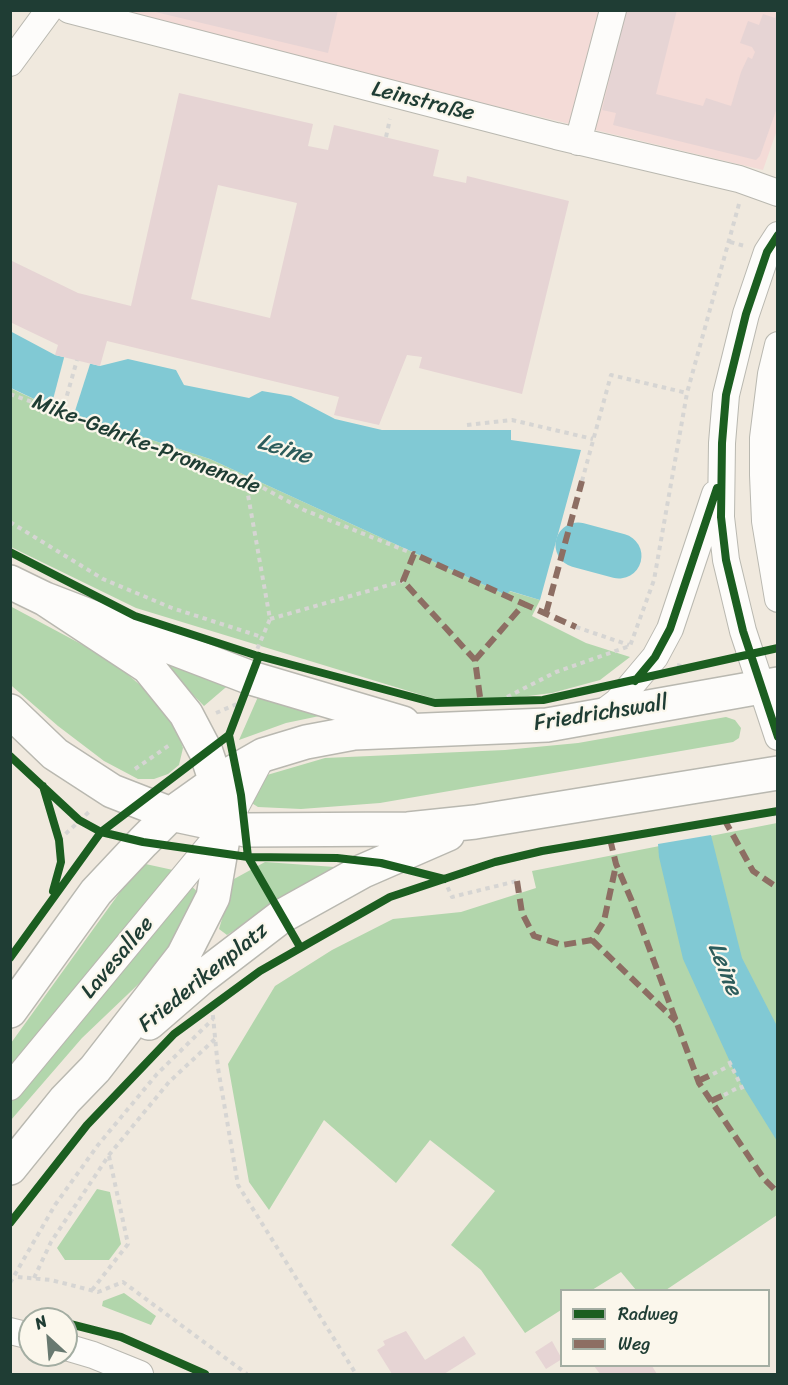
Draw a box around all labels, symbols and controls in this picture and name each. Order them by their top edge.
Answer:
street label: Leinstraße [369,76,477,128]
street label: Mike-Gehrke-Promenade [28,389,264,501]
water label: Leine [254,428,314,472]
street label: Friedrichswall [532,690,670,738]
street label: Lavesallee [76,912,160,1004]
street label: Friederikenplatz [134,918,274,1038]
water label: Leine [700,938,748,1000]
legend [560,1289,770,1367]
text: Radweg [618,1298,678,1330]
north arrow [18,1307,78,1367]
text: N [29,1307,52,1338]
text: Weg [618,1328,650,1360]

